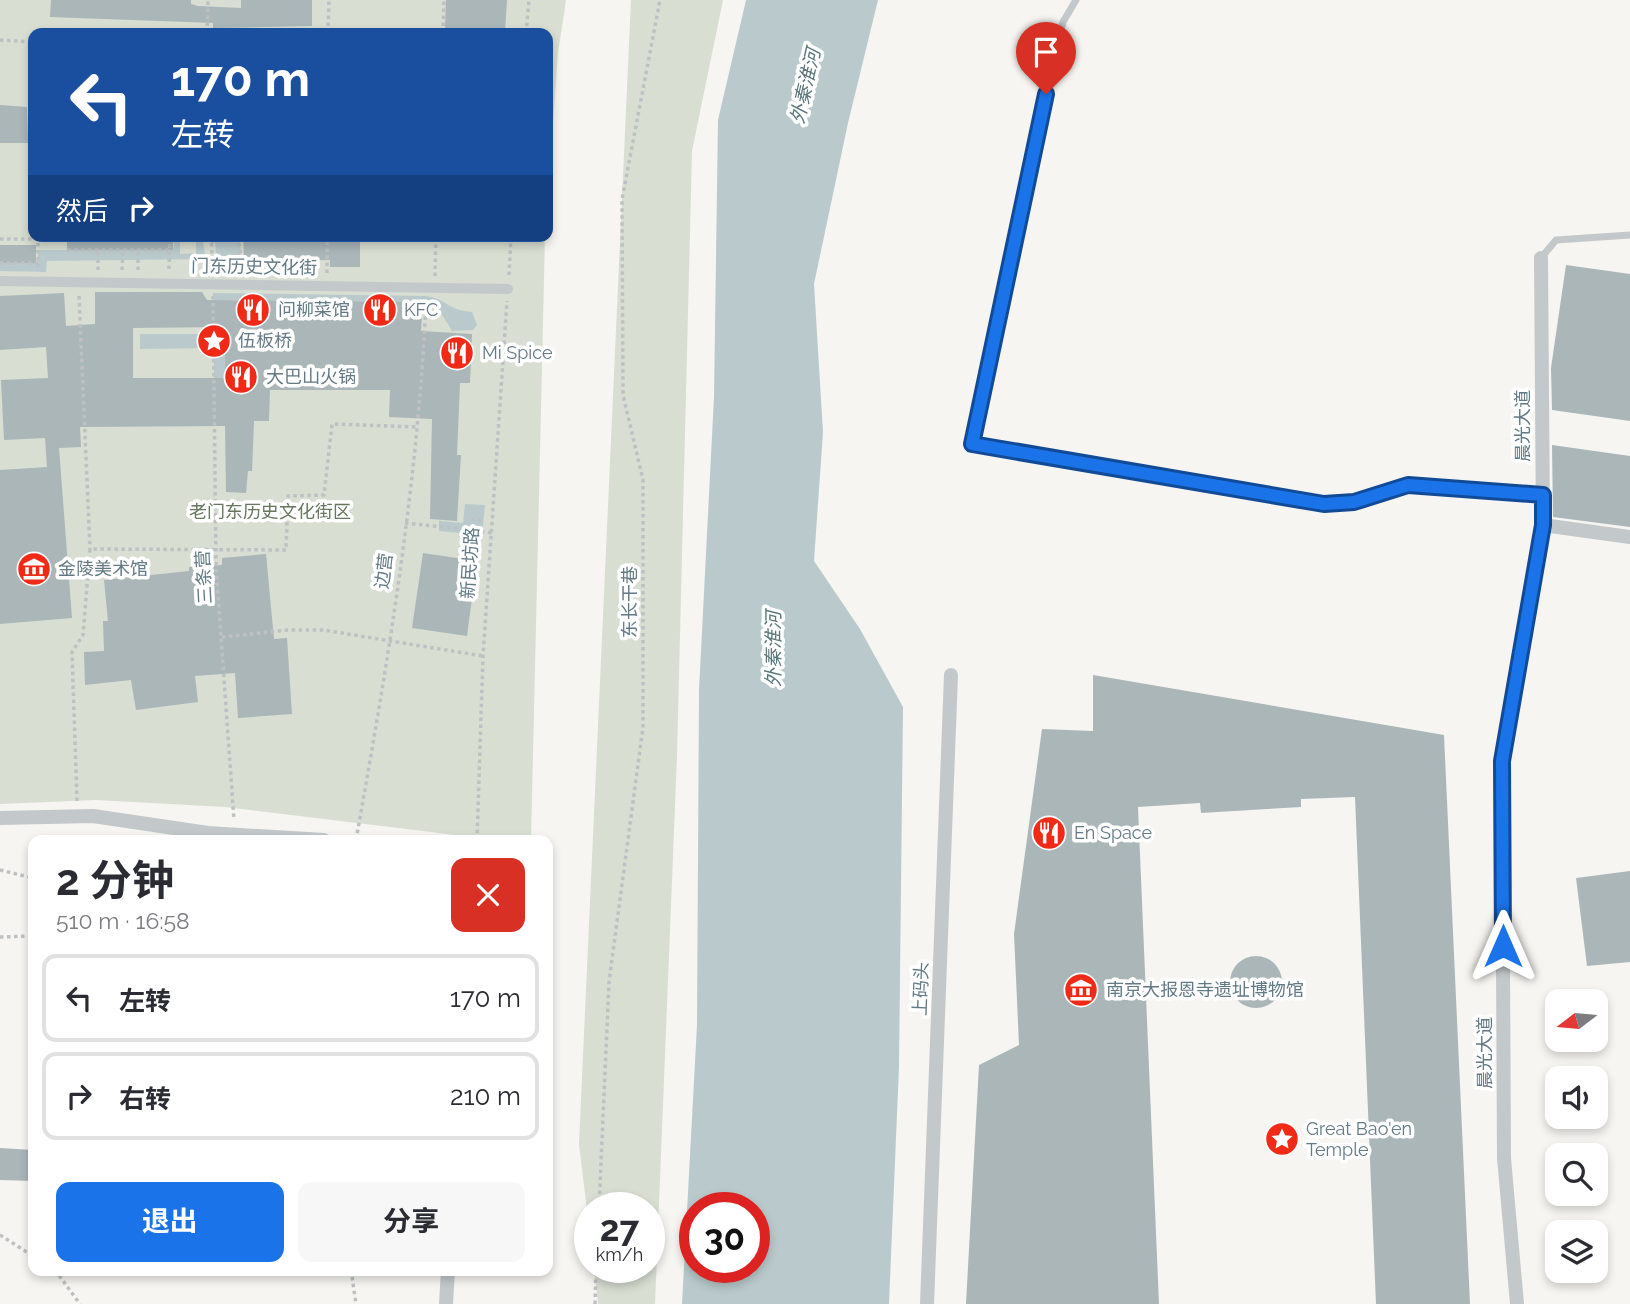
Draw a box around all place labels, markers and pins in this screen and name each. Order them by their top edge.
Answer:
pin [1016,22,1076,94]
restaurant icon: 问柳菜馆 [234,291,272,329]
restaurant icon: KFC [361,291,399,329]
place label: 问柳菜馆 [278,299,350,320]
place label: KFC [404,299,438,320]
place icon: 伍板桥 [195,322,233,360]
place label: 伍板桥 [238,330,292,351]
restaurant icon: Mi Spice [438,334,476,372]
place label: Mi Spice [482,342,553,363]
restaurant icon: 大巴山火锅 [222,358,260,396]
place label: 大巴山火锅 [266,366,356,387]
museum icon: 金陵美术馆 [15,550,53,588]
place label: 金陵美术馆 [58,558,148,579]
restaurant icon: En Space [1030,814,1068,852]
place label: En Space [1074,822,1153,843]
museum icon: 南京大报恩寺遗址博物馆 [1062,971,1100,1009]
place label: 南京大报恩寺遗址博物馆 [1106,979,1304,1000]
place label: Great Bao'en Temple [1306,1118,1412,1160]
place icon: Great Bao'en Temple [1263,1120,1301,1158]

